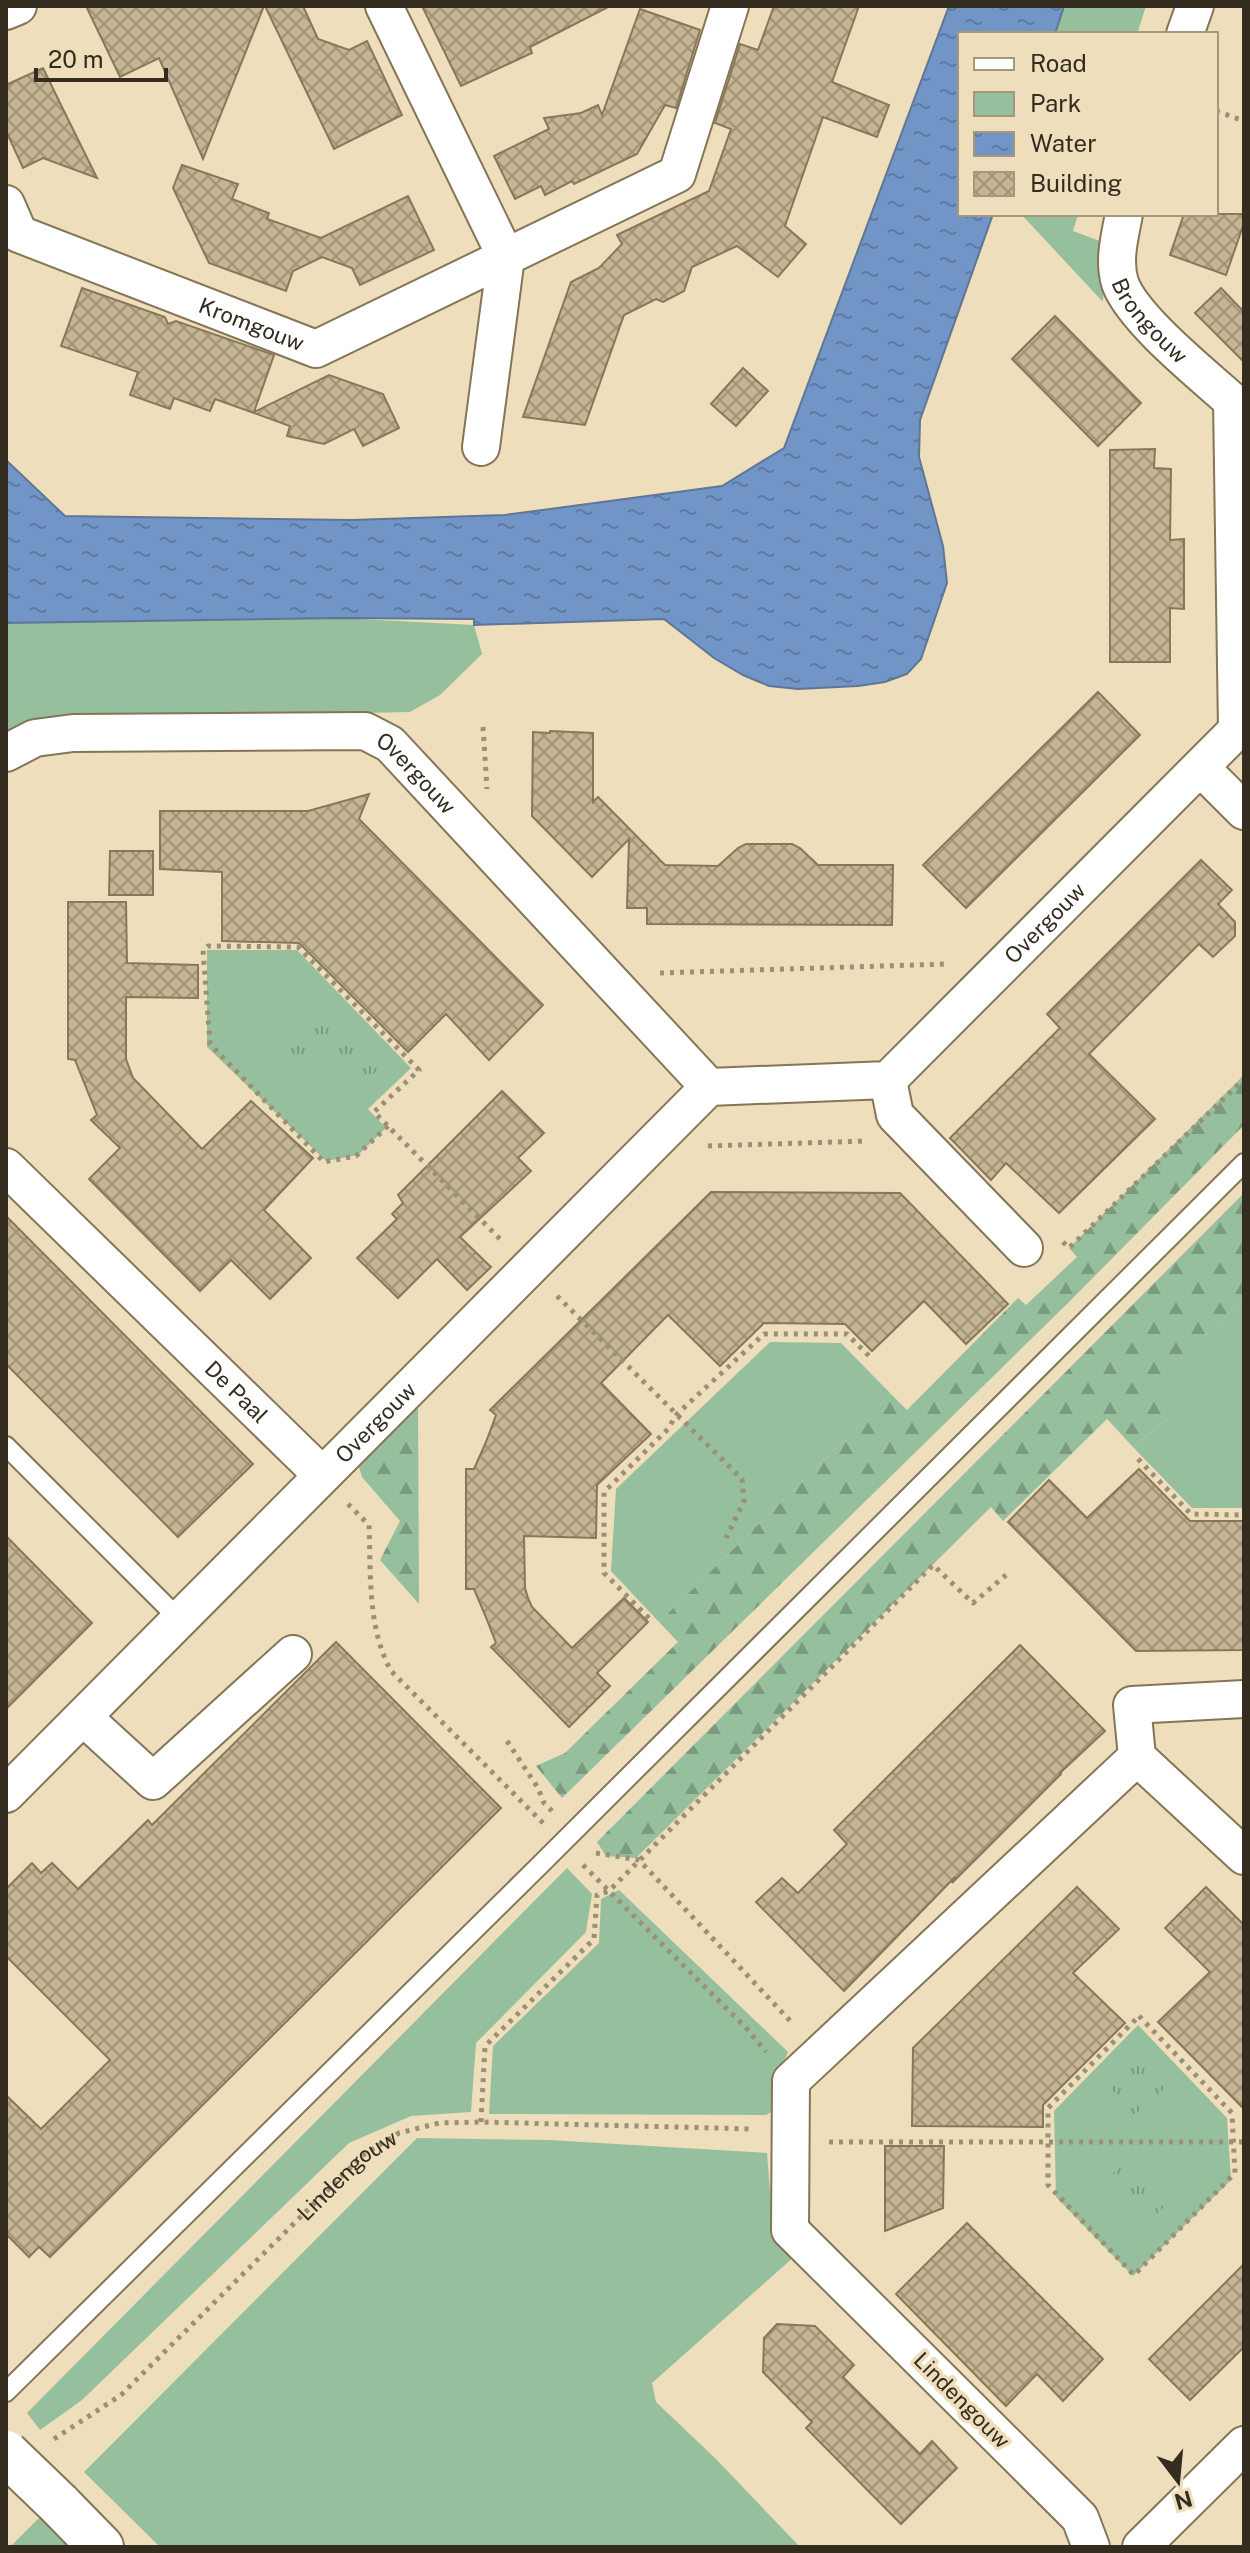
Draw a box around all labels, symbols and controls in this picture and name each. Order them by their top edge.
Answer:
scale bar [36,32,166,82]
legend [958,32,1218,216]
text: 20 m [48,45,104,73]
text: Road [1030,49,1087,77]
text: Park [1030,89,1081,117]
text: Water [1030,129,1097,157]
text: Building [1030,169,1122,197]
street label: Brongouw [1106,274,1193,369]
street label: Kromgouw [195,292,308,356]
street label: Overgouw [373,727,461,819]
street label: Overgouw [999,877,1090,969]
street label: De Paal [200,1355,273,1428]
street label: Overgouw [330,1377,421,1468]
street label: Lindengouw [292,2124,402,2226]
street label: Lindengouw [909,2347,1015,2453]
north arrow [1138,2441,1218,2521]
text: N [1172,2485,1195,2515]

